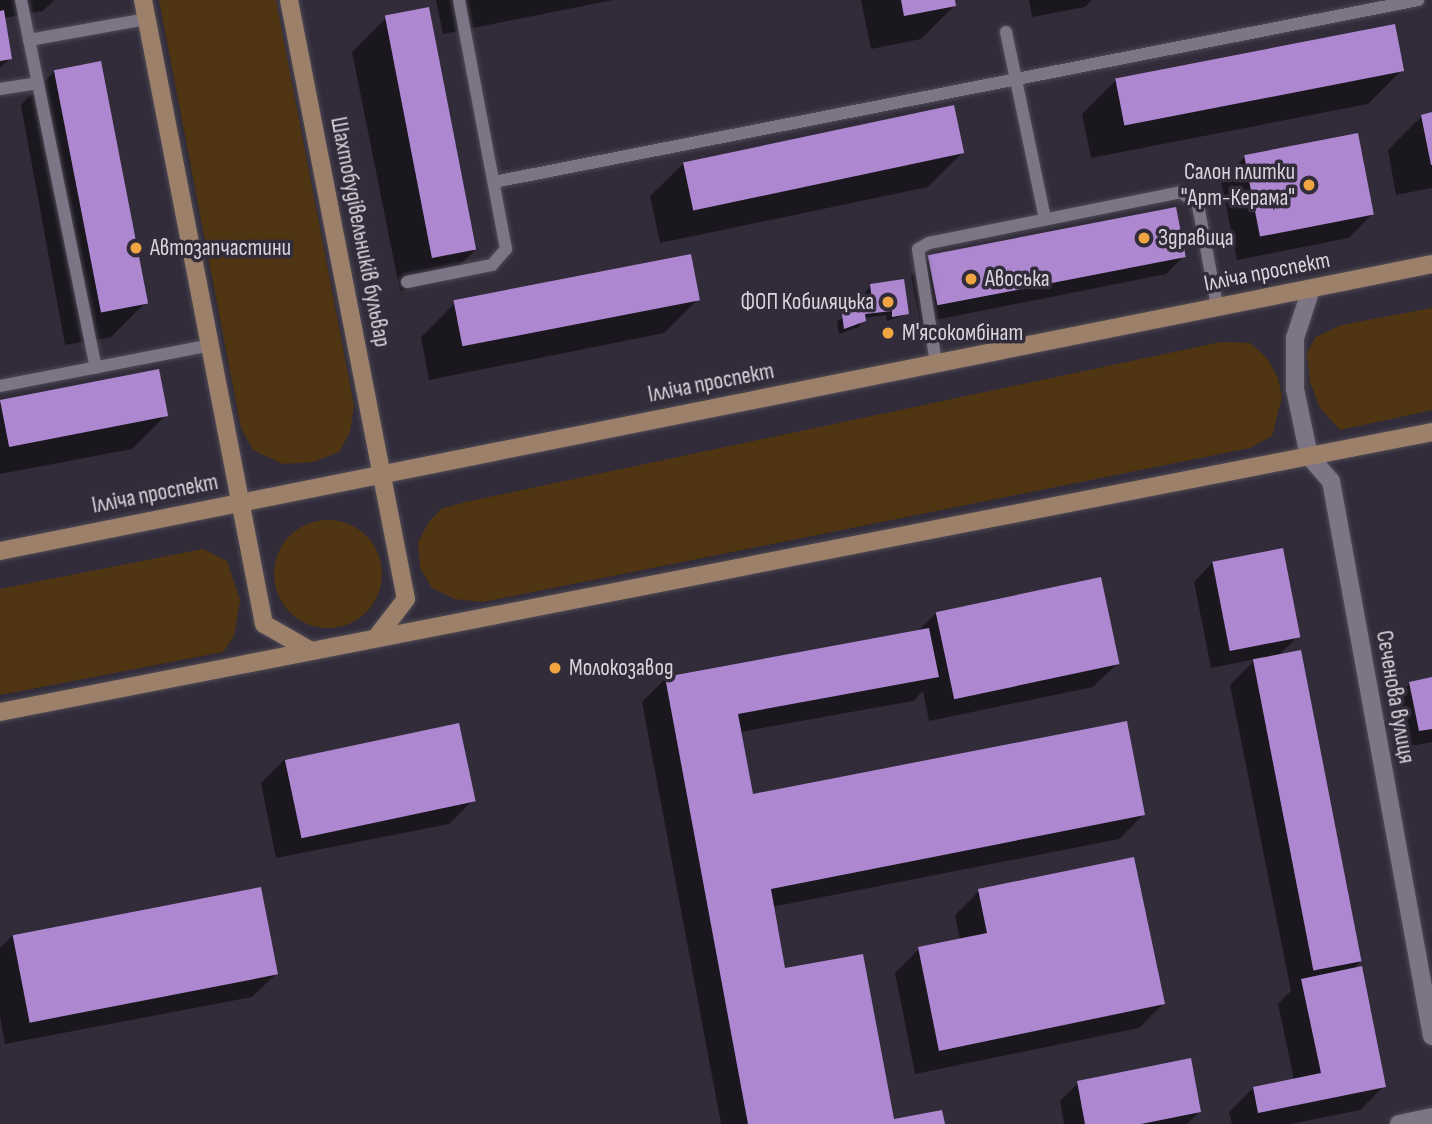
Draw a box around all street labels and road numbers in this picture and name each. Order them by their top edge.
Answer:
street label: Шахтобудівельників бульвар [324,115,396,349]
street label: Ілліча проспект [1202,246,1332,298]
street label: Ілліча проспект [646,357,776,409]
street label: Ілліча проспект [90,468,220,520]
street label: Сєченова вулиця [1370,628,1420,766]

